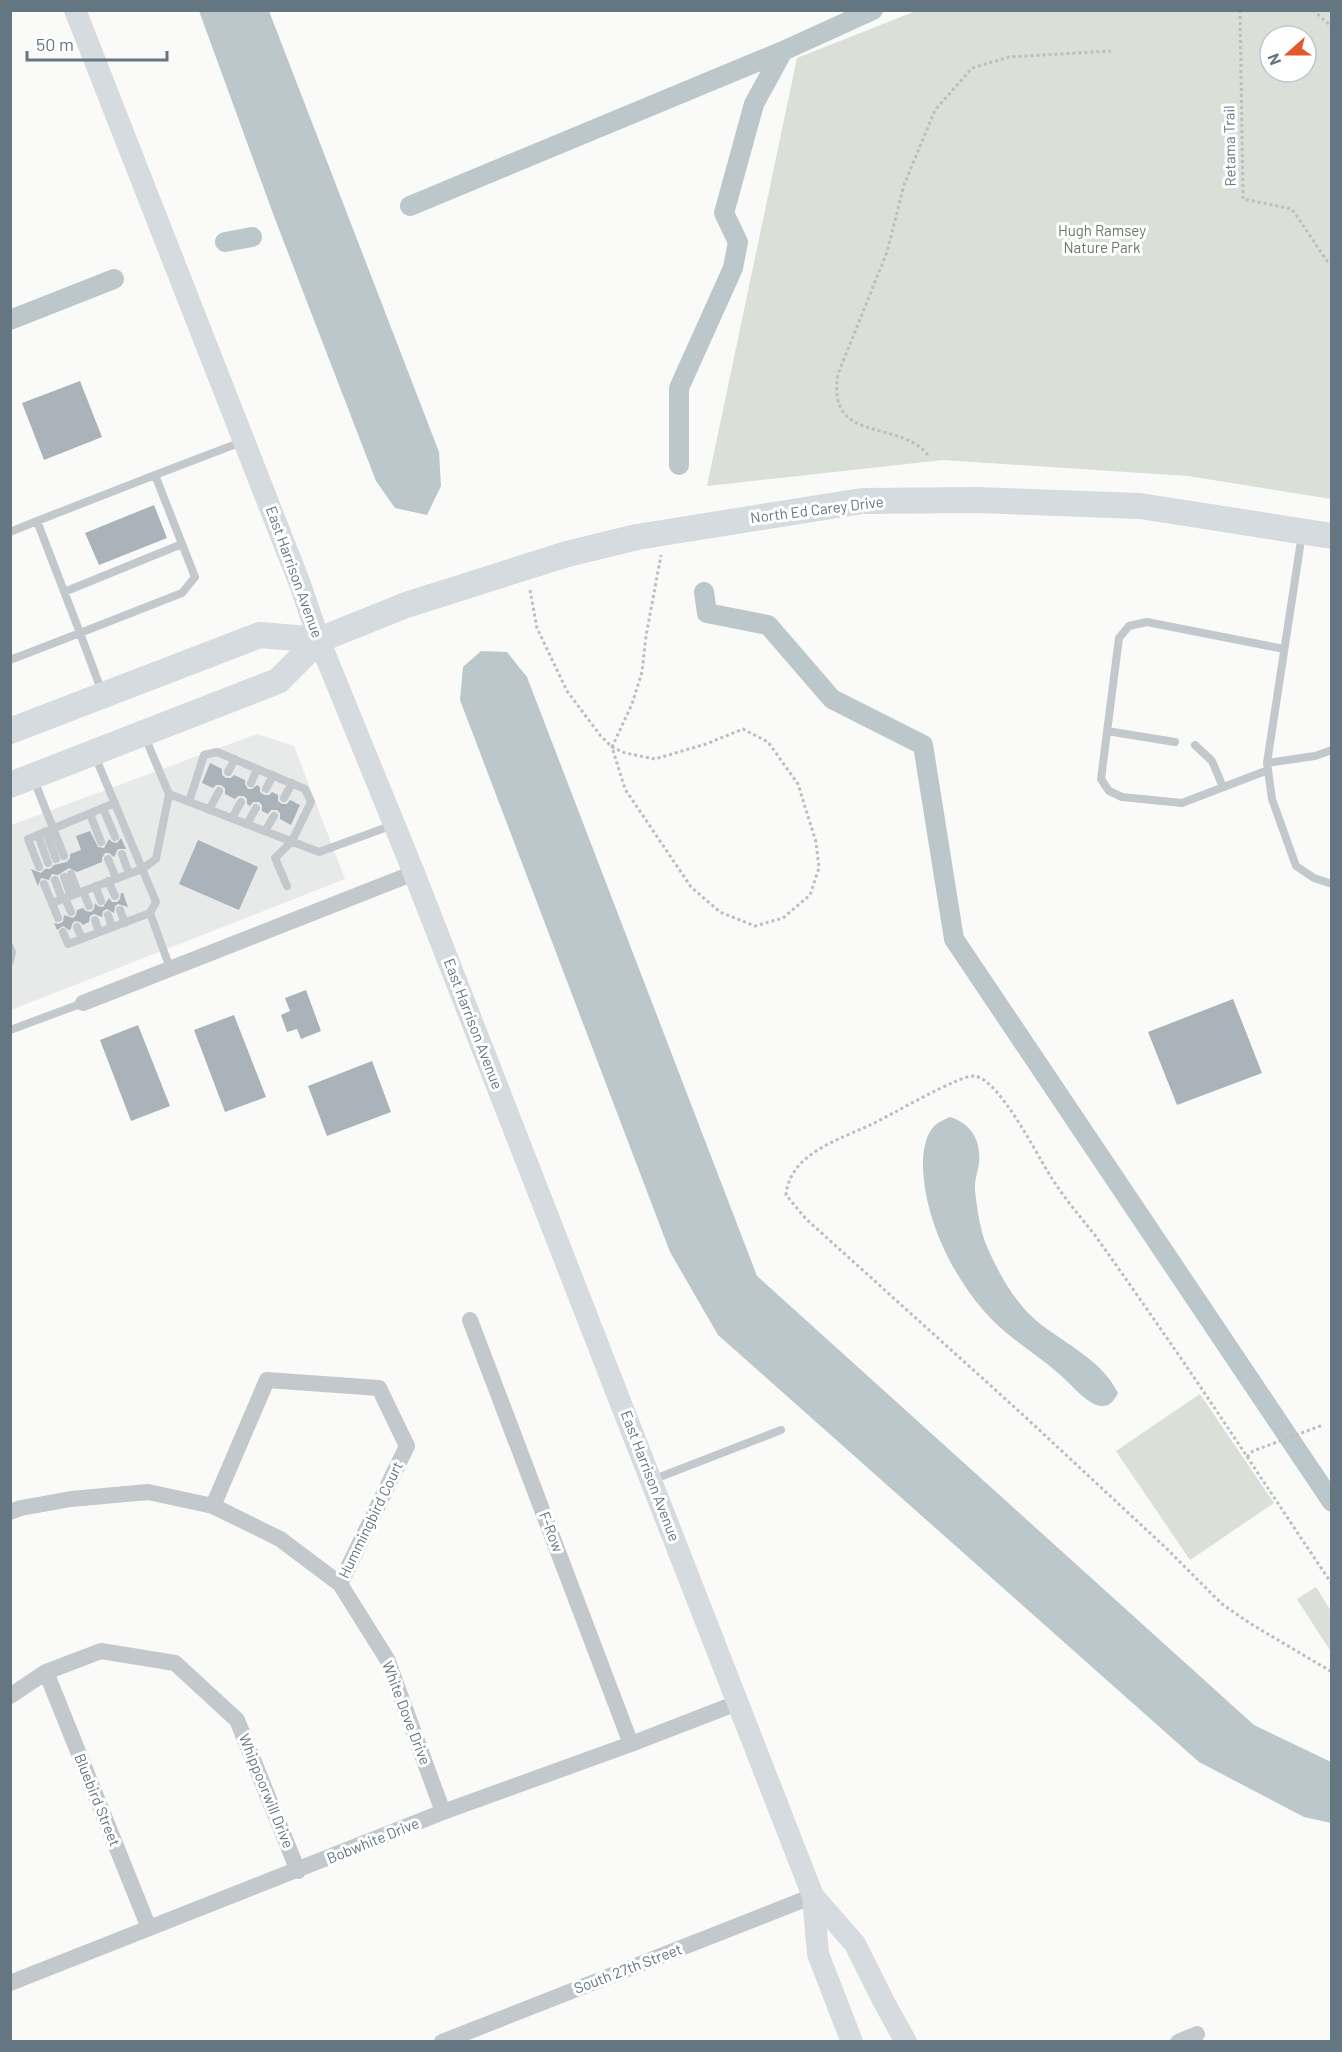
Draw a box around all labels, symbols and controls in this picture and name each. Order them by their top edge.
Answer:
scale bar [27,24,166,62]
north arrow [1258,24,1318,84]
text: 50 m [36,33,74,55]
text: N [1263,51,1284,68]
street label: Retama Trail [1219,105,1239,187]
park label: Hugh Ramsey Nature Park [1058,221,1146,256]
street label: North Ed Carey Drive [749,492,884,526]
street label: East Harrison Avenue [263,503,327,640]
street label: East Harrison Avenue [441,956,507,1092]
street label: East Harrison Avenue [618,1408,684,1544]
street label: Hummingbird Court [334,1458,406,1581]
street label: F-Row [536,1509,568,1554]
street label: White Dove Drive [379,1658,435,1767]
street label: Whippoorwill Drive [236,1731,298,1850]
street label: Bluebird Street [71,1751,125,1849]
street label: Bobwhite Drive [324,1813,421,1867]
street label: South 27th Street [571,1939,684,1997]

